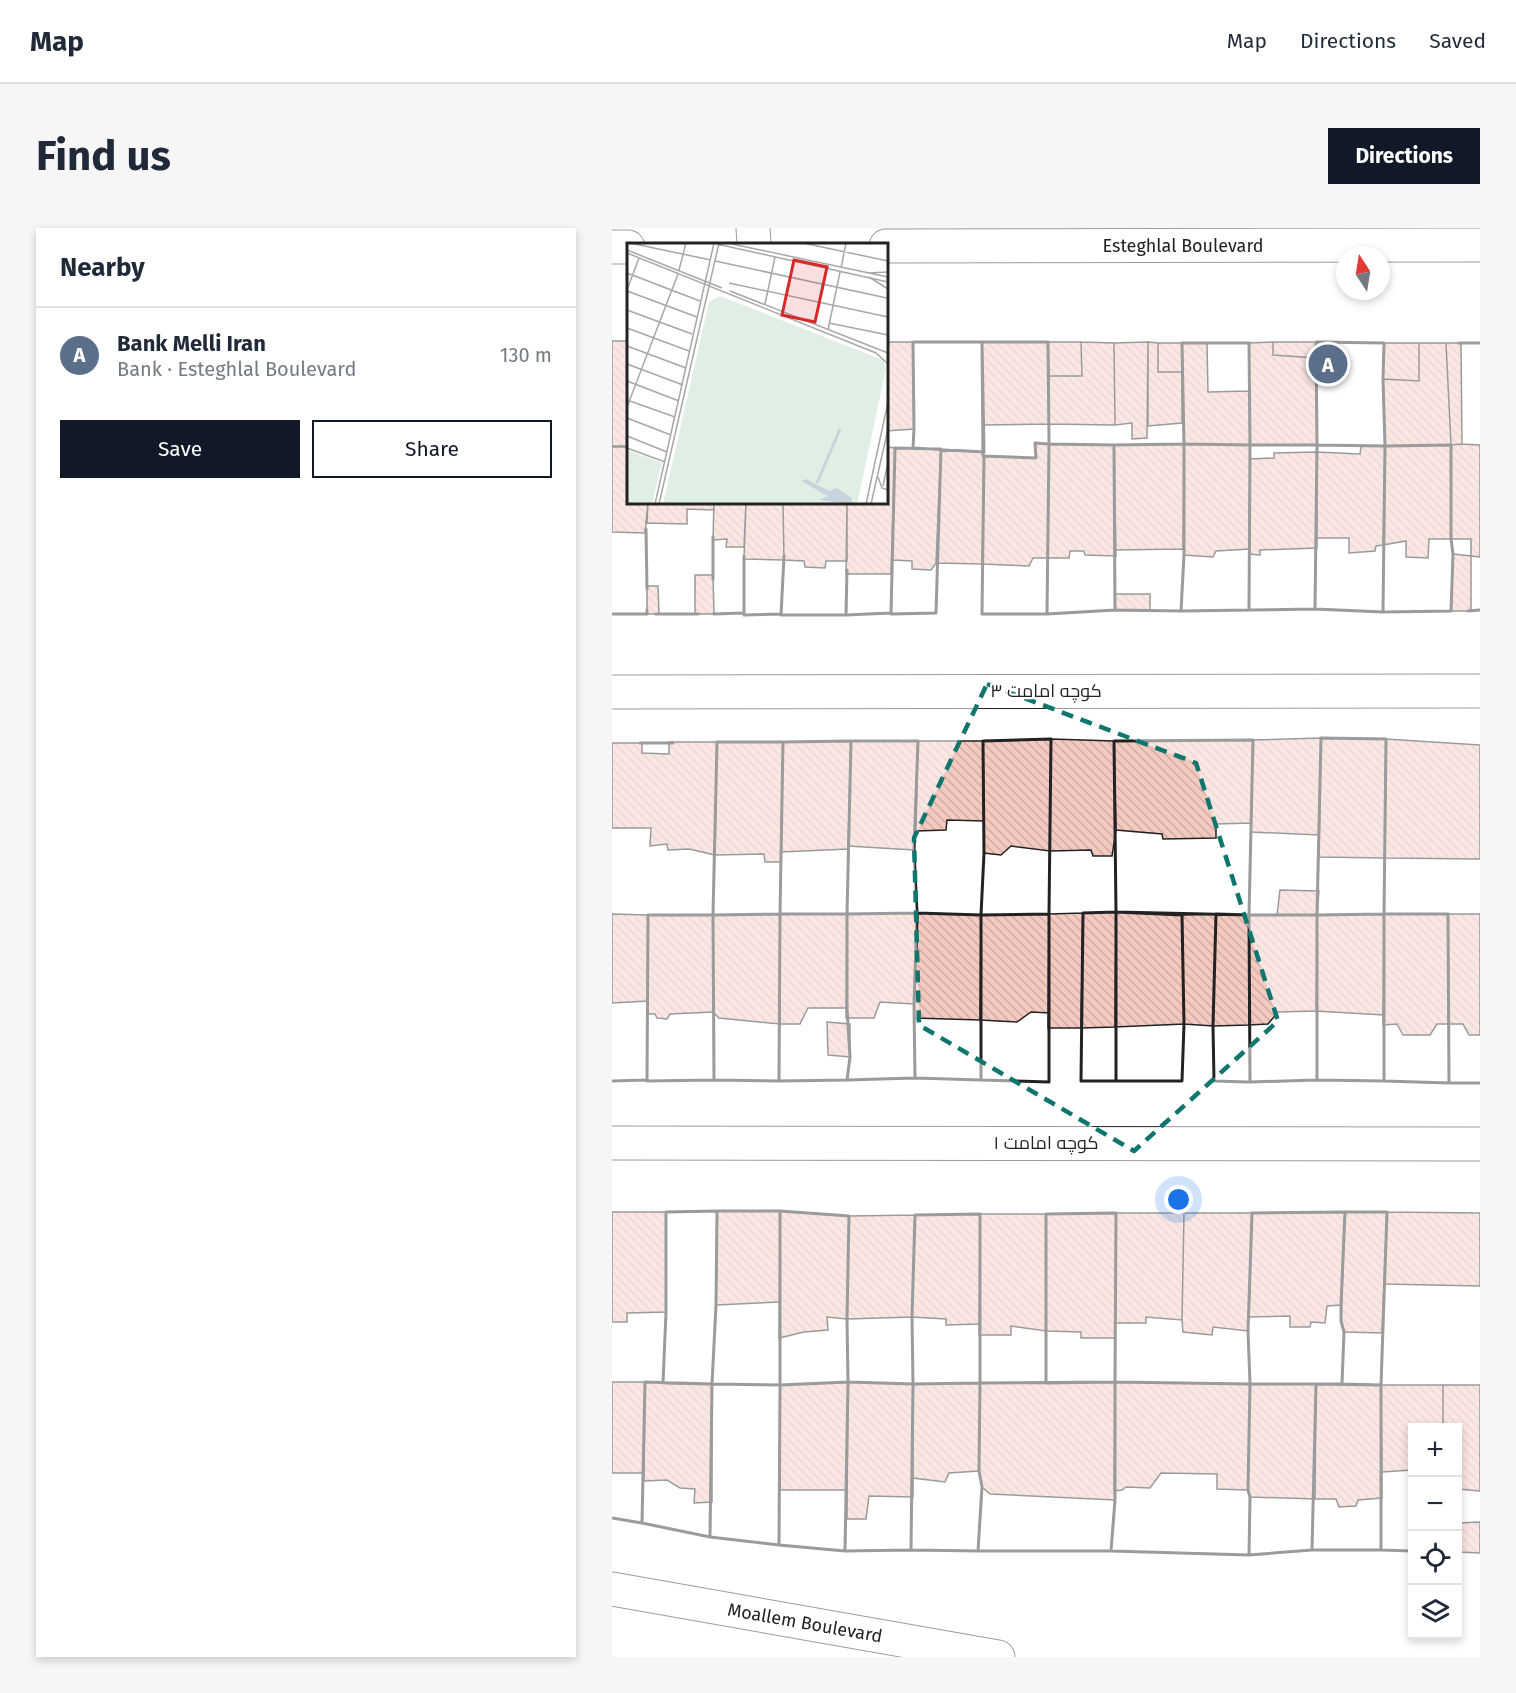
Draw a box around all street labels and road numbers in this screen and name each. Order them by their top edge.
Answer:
street label: Esteghlal Boulevard [1102,235,1264,257]
street label: کوچه امامت ۳ [990,680,1102,703]
street label: کوچه امامت ۱ [993,1132,1099,1155]
street label: Moallem Boulevard [726,1599,884,1647]

